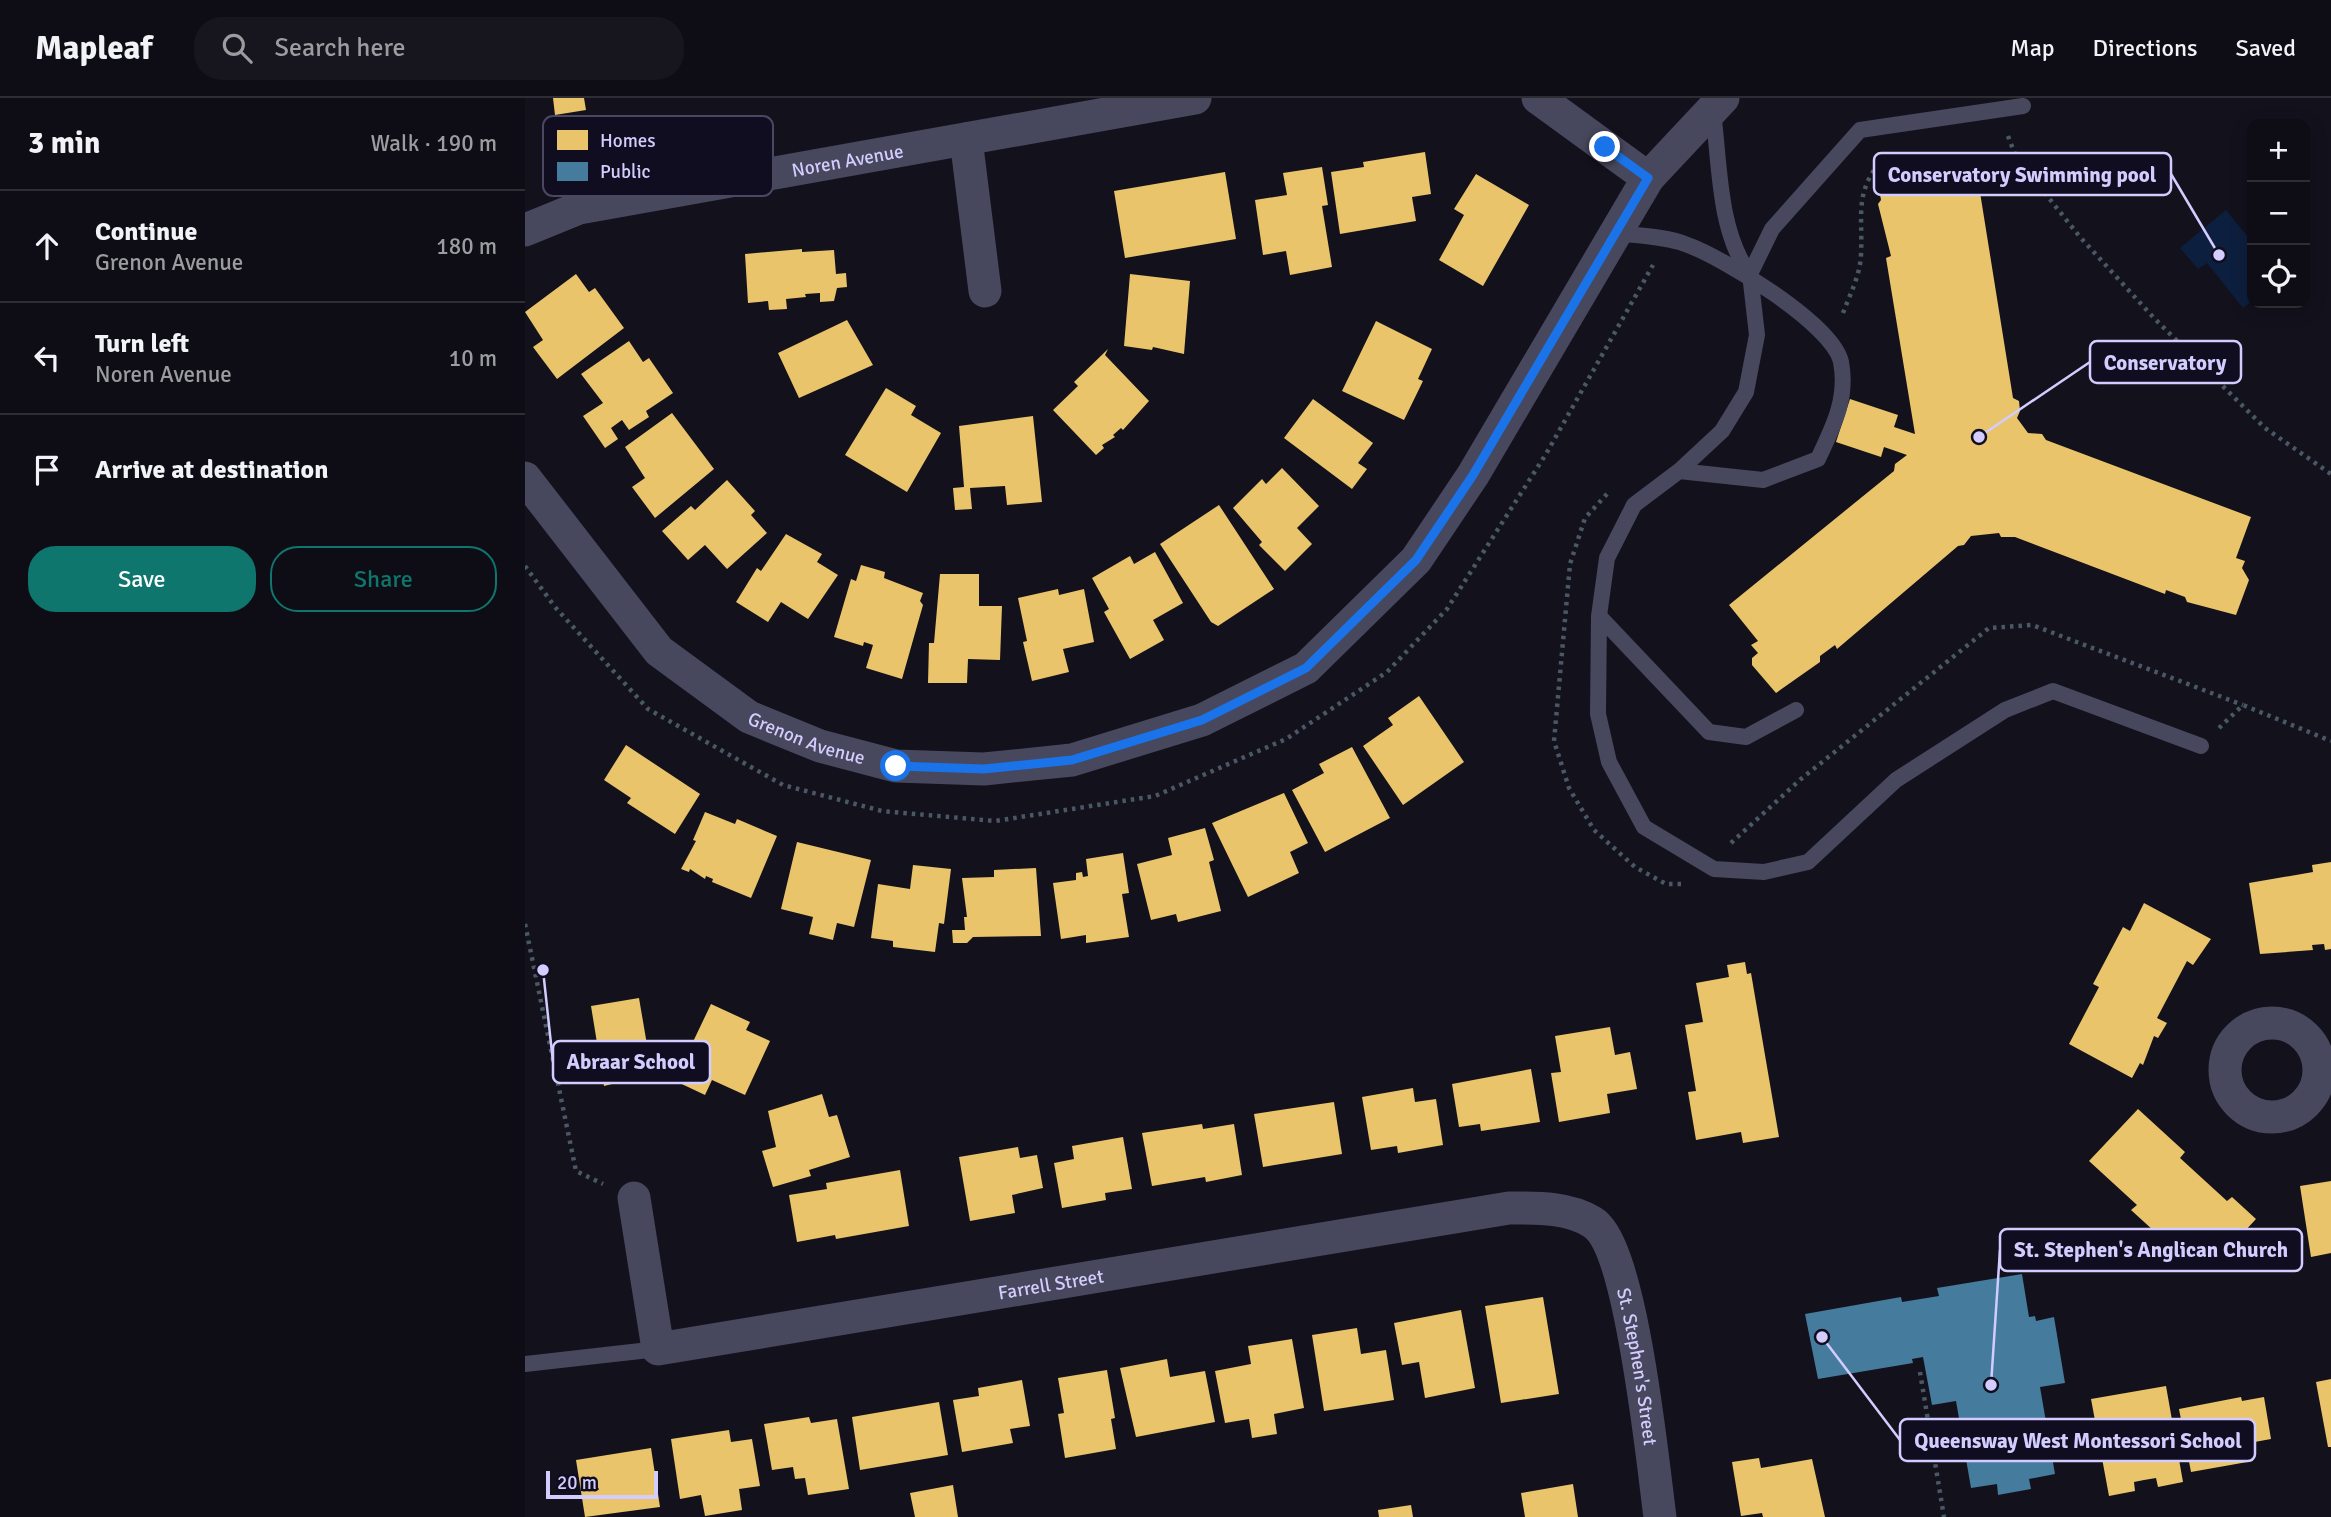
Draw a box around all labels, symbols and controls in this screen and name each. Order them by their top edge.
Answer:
search box [194,17,684,80]
text: Mapleaf [35,28,152,69]
icon: search [218,29,256,67]
text: Search here [274,32,406,64]
text: Map [2010,33,2055,63]
text: Directions [2093,33,2198,63]
text: Saved [2236,33,2296,63]
legend [543,116,773,196]
map controls [2247,119,2310,308]
button: + [2247,119,2310,182]
text: 3 min [28,125,100,162]
text: Walk · 190 m [371,129,497,158]
text: Homes [600,129,656,153]
route end [1589,131,1620,162]
street label: Noren Avenue [790,139,905,183]
callout: Conservatory Swimming pool [1874,153,2171,195]
text: Public [600,160,651,184]
text: Conservatory Swimming pool [1888,162,2157,188]
button: − [2247,182,2310,245]
text: Continue [95,216,197,248]
icon: ahead [28,227,66,265]
text: 180 m [436,232,497,261]
button: locate [2247,245,2310,308]
text: Grenon Avenue [95,248,243,277]
text: Turn left [95,328,189,360]
icon: left [28,339,66,377]
callout: Conservatory [2090,341,2241,383]
text: 10 m [449,344,497,373]
text: Conservatory [2104,350,2227,376]
text: Noren Avenue [95,360,232,389]
icon: arrive [28,451,66,489]
text: Arrive at destination [95,454,328,486]
button: Save [28,546,256,612]
button: Share [270,546,497,612]
street label: Grenon Avenue [744,707,867,770]
route start [880,750,911,781]
callout: Abraar School [553,1041,710,1083]
text: Abraar School [567,1049,696,1075]
callout: St. Stephen's Anglican Church [2000,1229,2302,1271]
text: St. Stephen's Anglican Church [2014,1237,2288,1263]
street label: Farrell Street [996,1264,1106,1305]
street label: St. Stephen's Street [1611,1285,1662,1447]
callout: Queensway West Montessori School [1900,1419,2255,1461]
text: Queensway West Montessori School [1914,1428,2242,1454]
scale bar [546,1468,658,1500]
text: 20 m [557,1471,597,1495]

